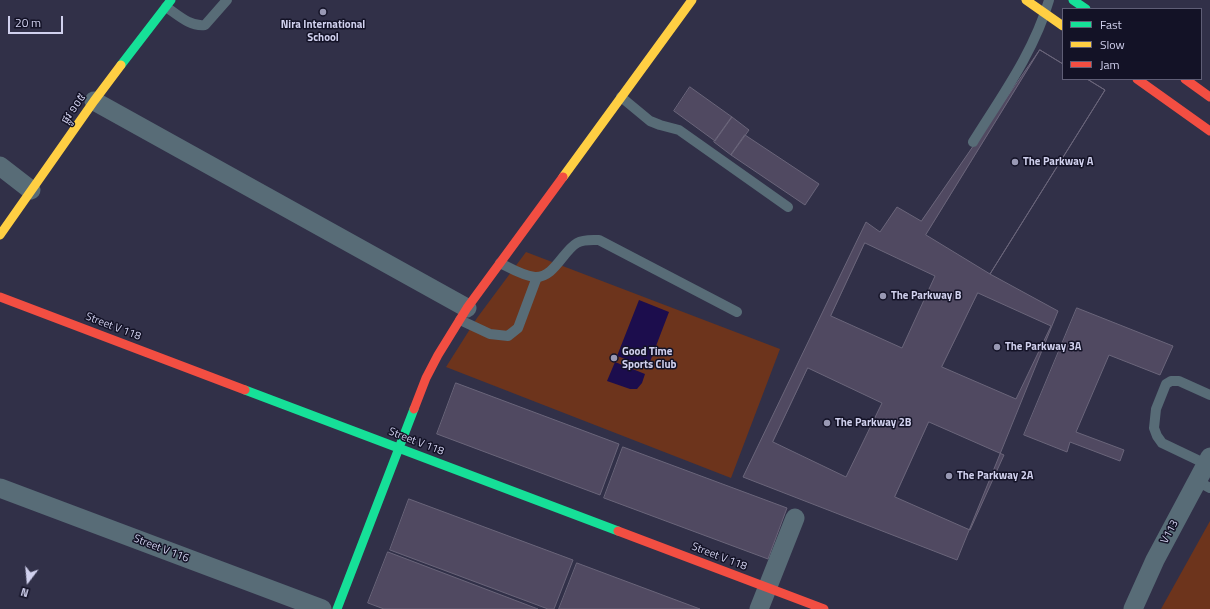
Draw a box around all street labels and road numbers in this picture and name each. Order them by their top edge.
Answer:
street label: ផ្លូវ ១០៥ [59,91,89,127]
street label: Street V 118 [84,310,142,344]
street label: Street V 118 [387,425,445,459]
street label: V113 [1158,518,1182,546]
street label: Street V 116 [132,532,190,566]
street label: Street V 118 [690,540,748,574]

